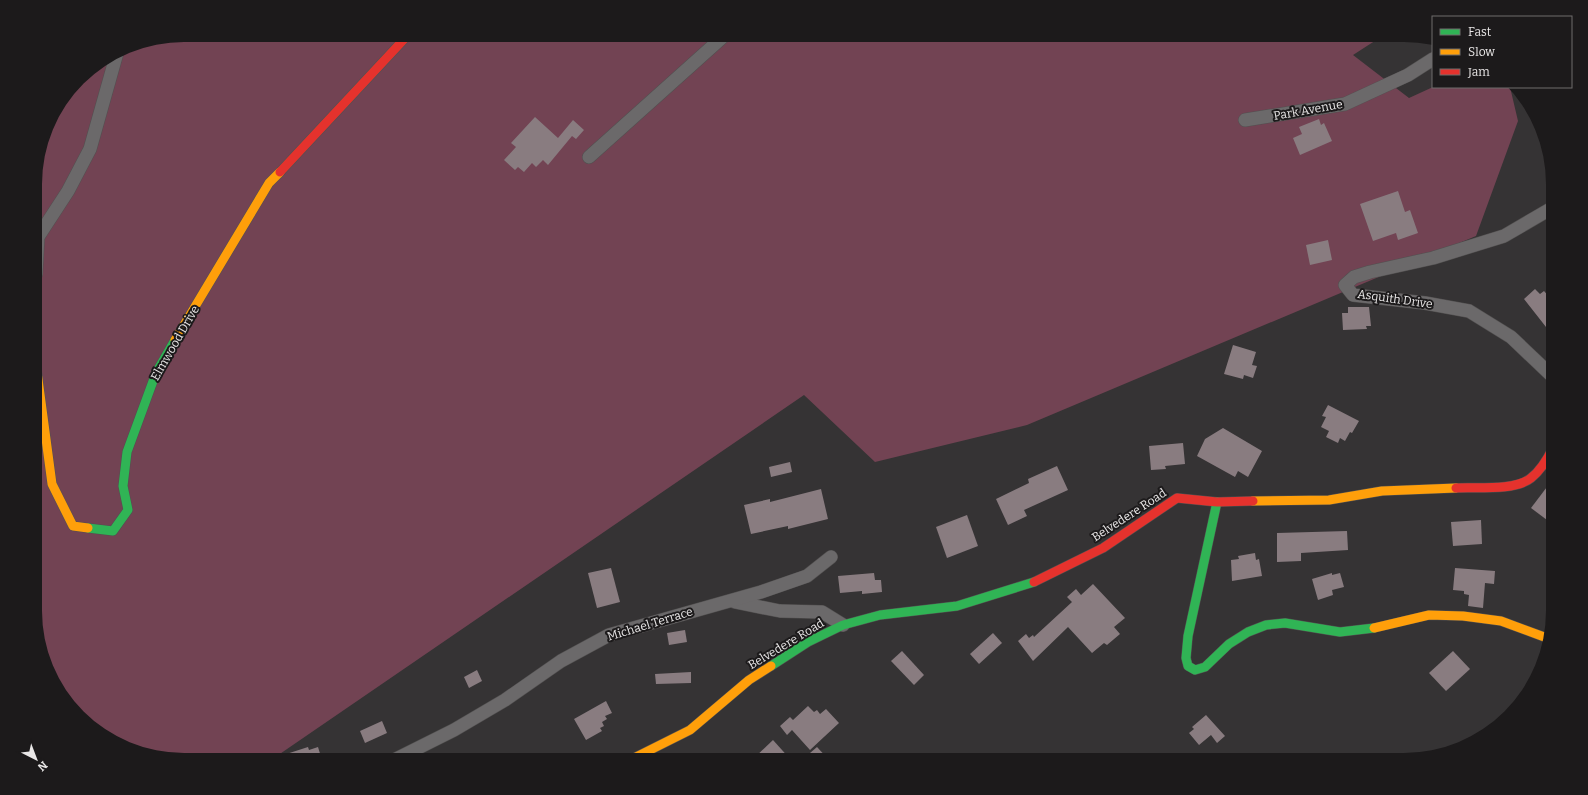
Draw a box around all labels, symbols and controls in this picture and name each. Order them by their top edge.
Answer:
legend [1432,16,1572,88]
text: Fast [1468,25,1492,39]
text: Slow [1468,45,1495,59]
text: Jam [1467,65,1490,79]
street label: Park Avenue [1272,97,1344,123]
street label: Asquith Drive [1357,287,1433,311]
street label: Elmwood Drive [148,303,202,383]
street label: Belvedere Road [1089,486,1169,544]
street label: Michael Terrace [606,604,694,644]
street label: Belvedere Road [746,616,826,672]
north arrow [16,739,56,779]
text: N [34,758,50,774]

